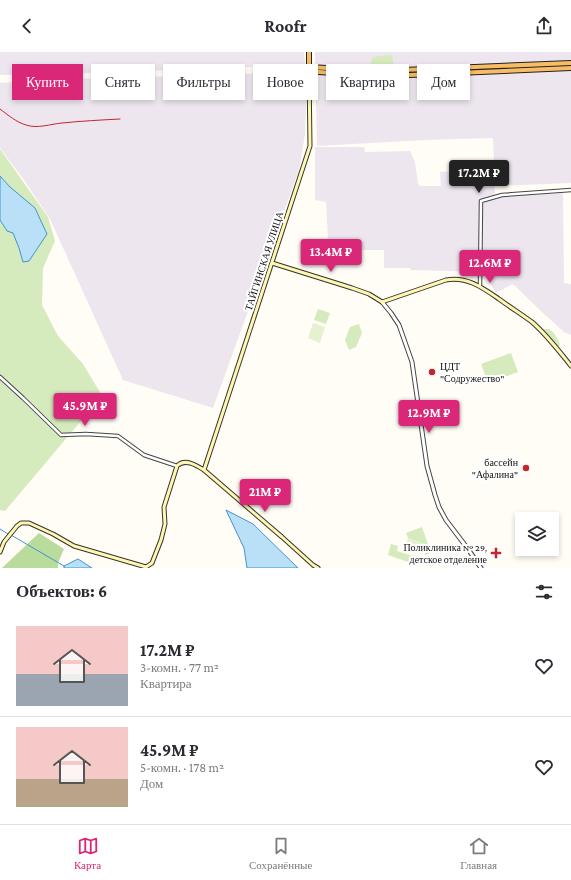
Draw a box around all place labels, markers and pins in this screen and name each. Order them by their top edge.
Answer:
pin: 17.2M ₽ [442,160,516,194]
pin: 13.4M ₽ [294,239,368,273]
pin: 12.6M ₽ [453,250,527,284]
place label: ЦДТ "Содружество" [440,361,504,384]
marker: ЦДТ "Содружество" [427,367,437,377]
pin: 45.9M ₽ [48,393,122,427]
pin: 12.9M ₽ [392,400,466,434]
place label: бассейн "Афалина" [472,457,519,480]
marker: бассейн "Афалина" [521,463,531,473]
pin: 21M ₽ [237,479,293,513]
place label: Поликлиника № 29, детское отделение [403,542,488,565]
marker: Поликлиника № 29, детское отделение [490,547,502,559]

